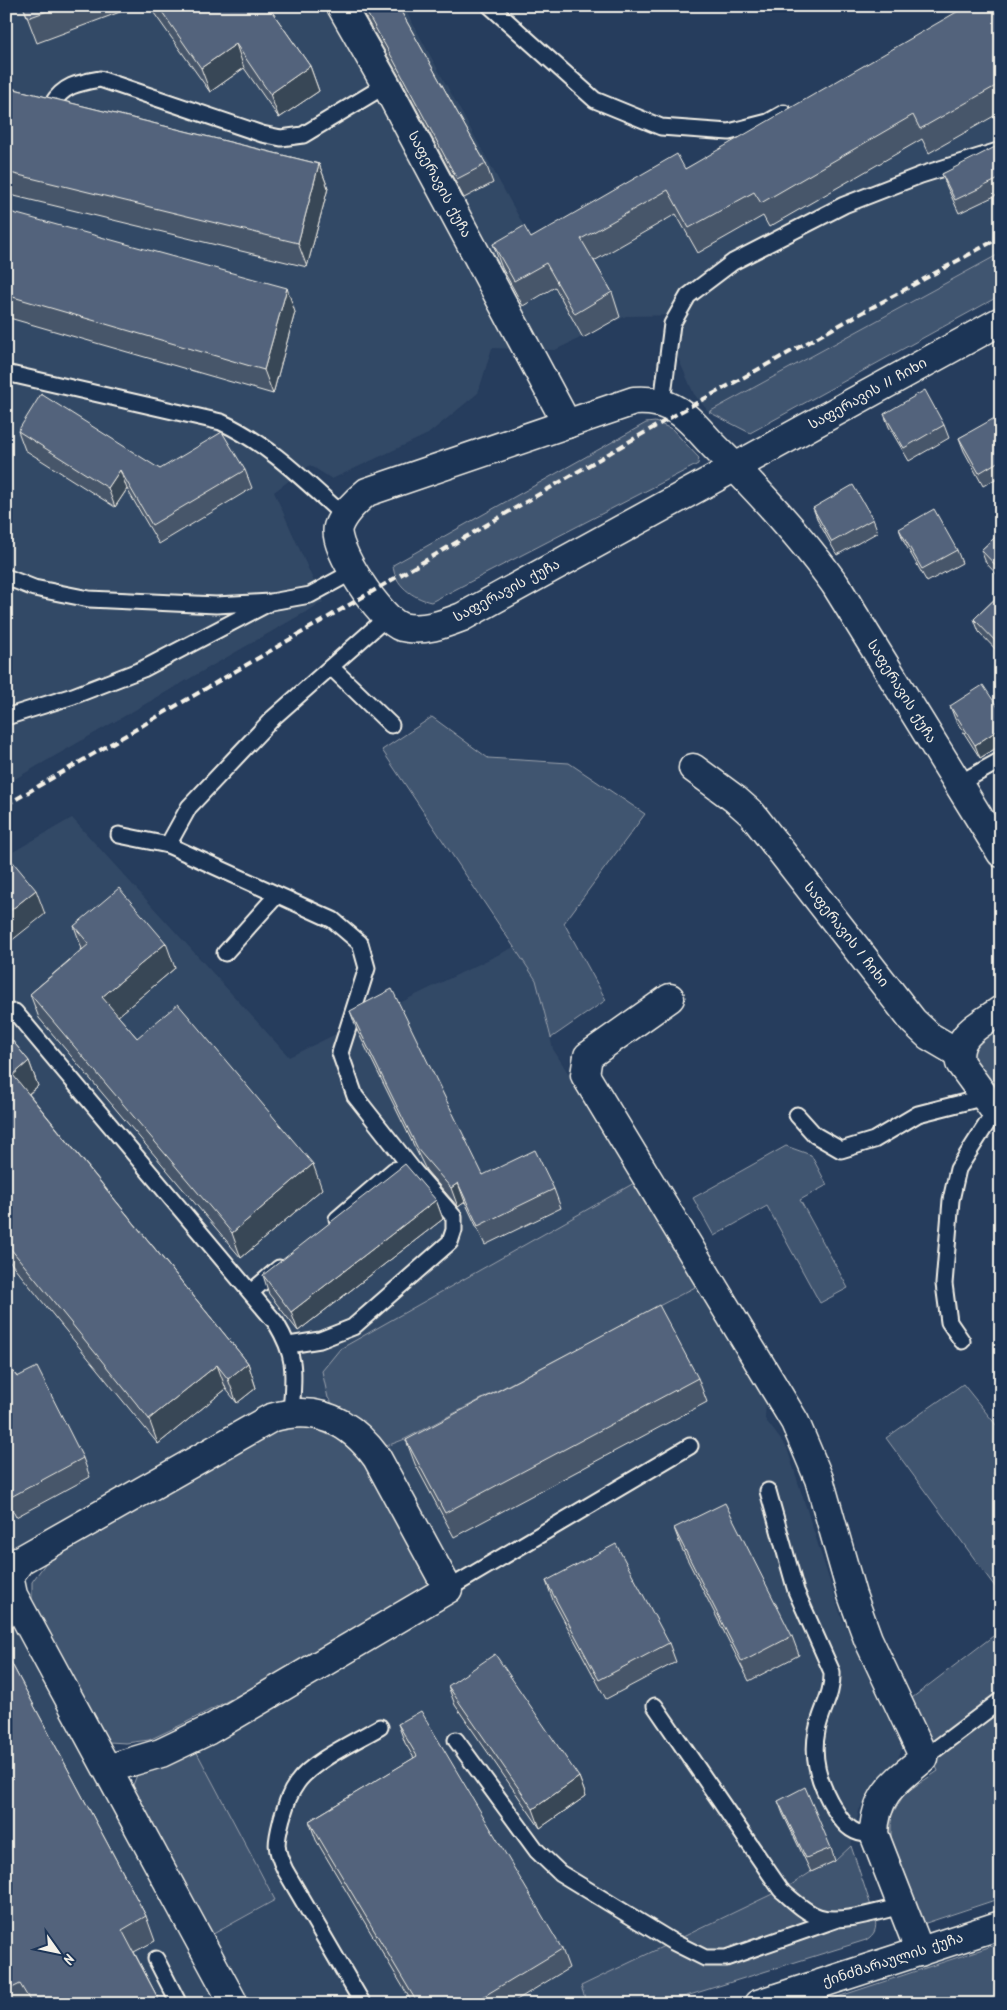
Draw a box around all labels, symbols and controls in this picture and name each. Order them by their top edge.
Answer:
street label: საფერავის ქუჩა [402,128,477,242]
street label: საფერავის II ჩიხი [805,352,931,436]
street label: საფერავის ქუჩა [450,554,564,628]
street label: საფერავის ქუჩა [861,636,942,748]
street label: საფერავის I ჩიხი [798,878,894,992]
street label: ქინძმარაულის ქუჩა [820,1927,966,1993]
north arrow [32,1928,82,1978]
text: N [56,1949,80,1968]

